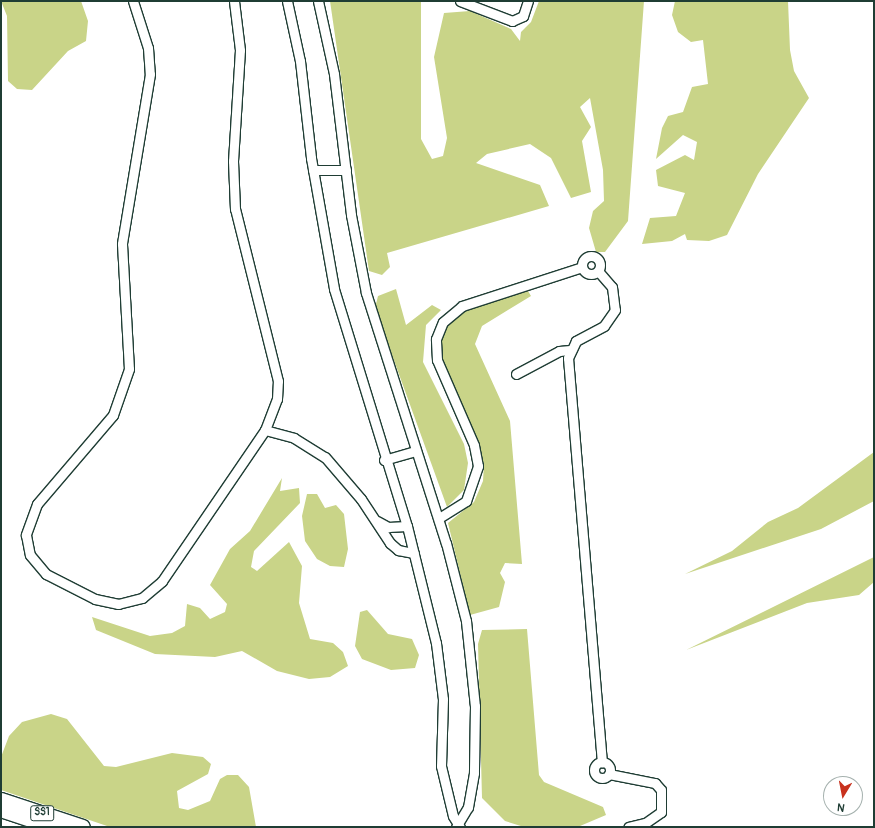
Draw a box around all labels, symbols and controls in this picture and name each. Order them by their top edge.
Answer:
north arrow [823,776,863,816]
text: N [836,800,846,814]
road number: SS1 [30,805,54,821]

